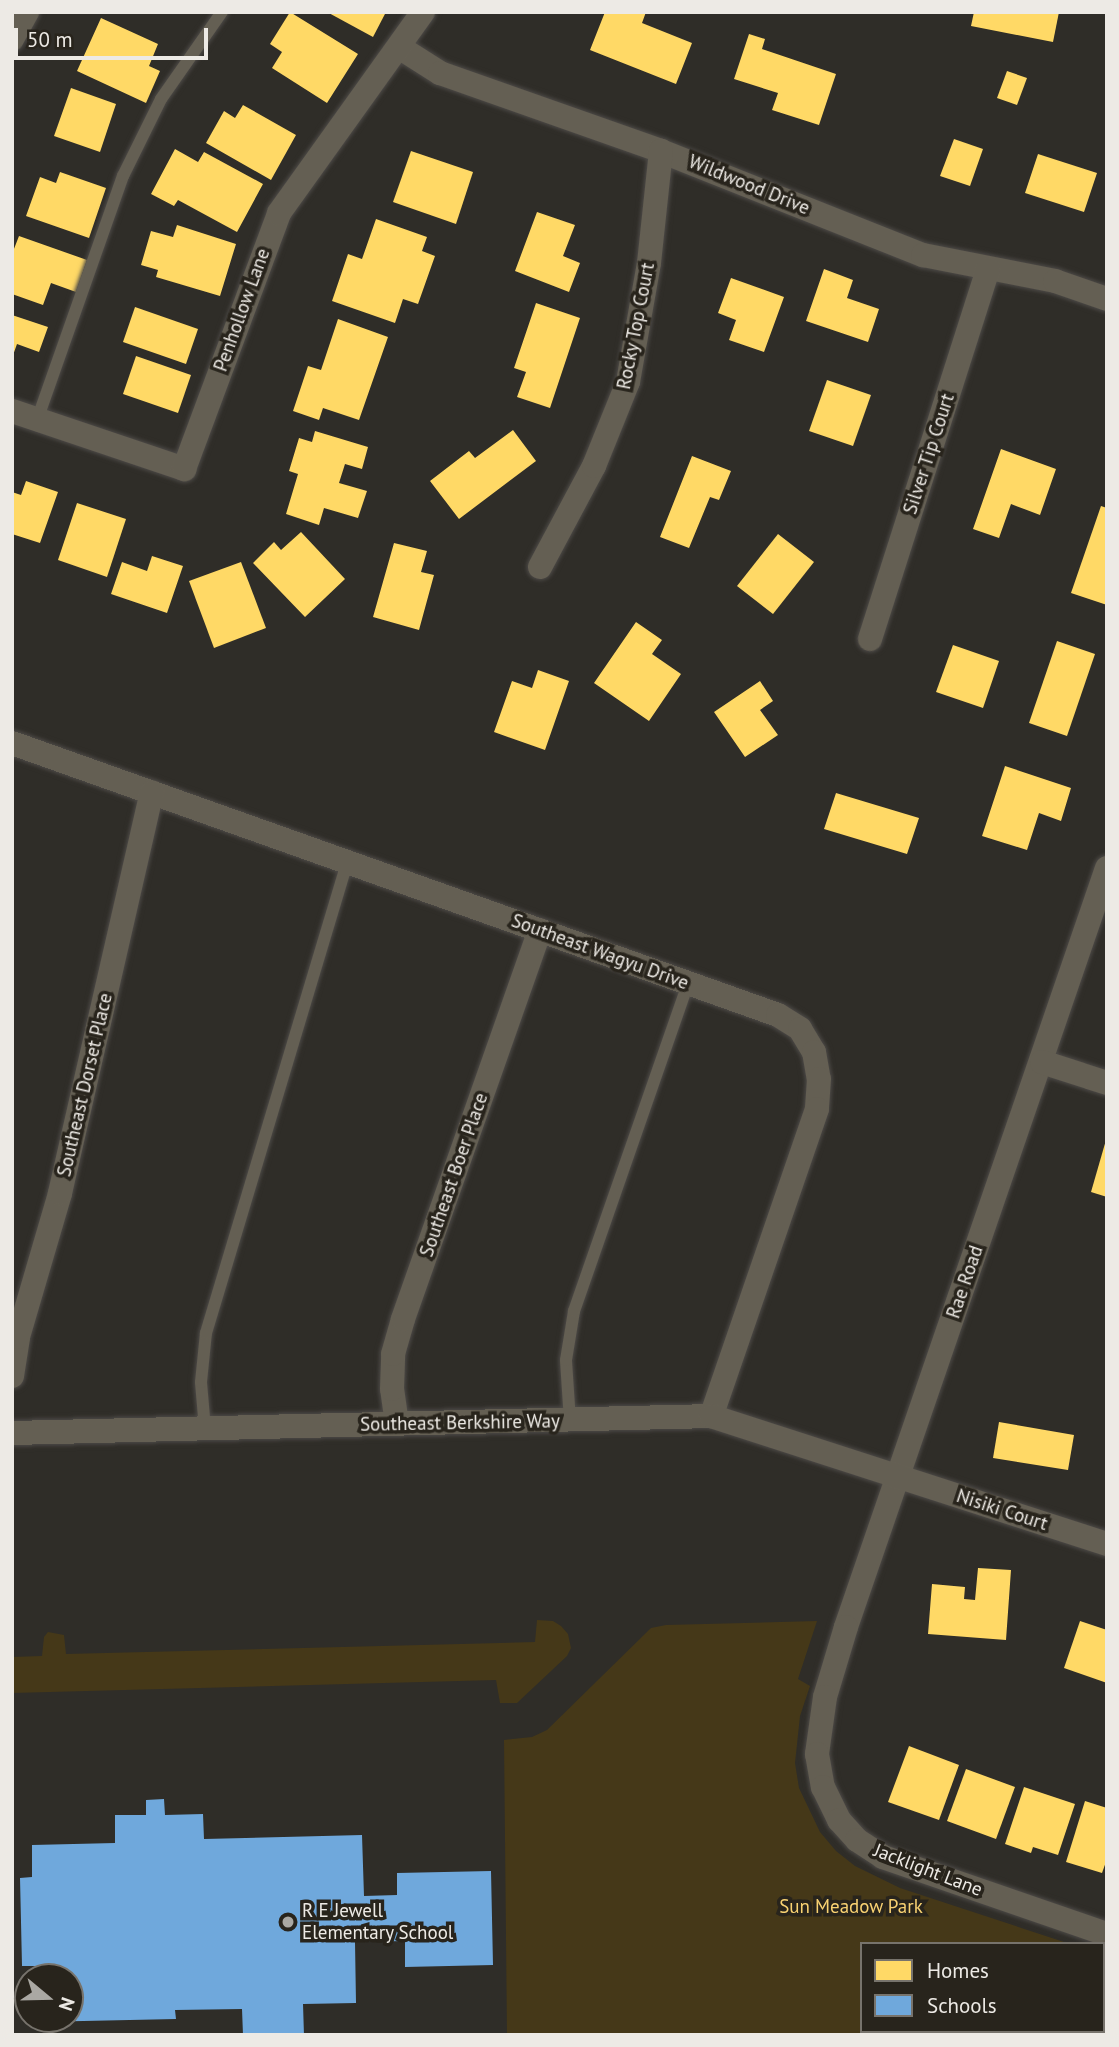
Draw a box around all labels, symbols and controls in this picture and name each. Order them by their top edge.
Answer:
scale bar [18,14,212,58]
text: 50 m [27,26,73,53]
street label: Wildwood Drive [685,150,813,220]
street label: Penhollow Lane [209,245,275,375]
street label: Rocky Top Court [612,260,660,392]
street label: Silver Tip Court [899,391,959,517]
street label: Southeast Wagyu Drive [508,909,692,995]
street label: Southeast Dorset Place [53,991,117,1179]
street label: Southeast Boer Place [415,1090,493,1260]
street label: Rae Road [942,1243,988,1321]
street label: Southeast Berkshire Way [360,1410,560,1436]
street label: Nisiki Court [954,1485,1050,1535]
street label: Jacklight Lane [871,1839,985,1901]
park label: Sun Meadow Park [779,1896,923,1918]
place label: R E Jewell Elementary School [302,1900,454,1944]
marker: R E Jewell Elementary School [280,1914,296,1930]
legend [860,1942,1105,2033]
text: Homes [927,1957,989,1984]
north arrow [14,1963,84,2033]
text: Schools [927,1992,997,2019]
text: N [54,1994,80,2014]

